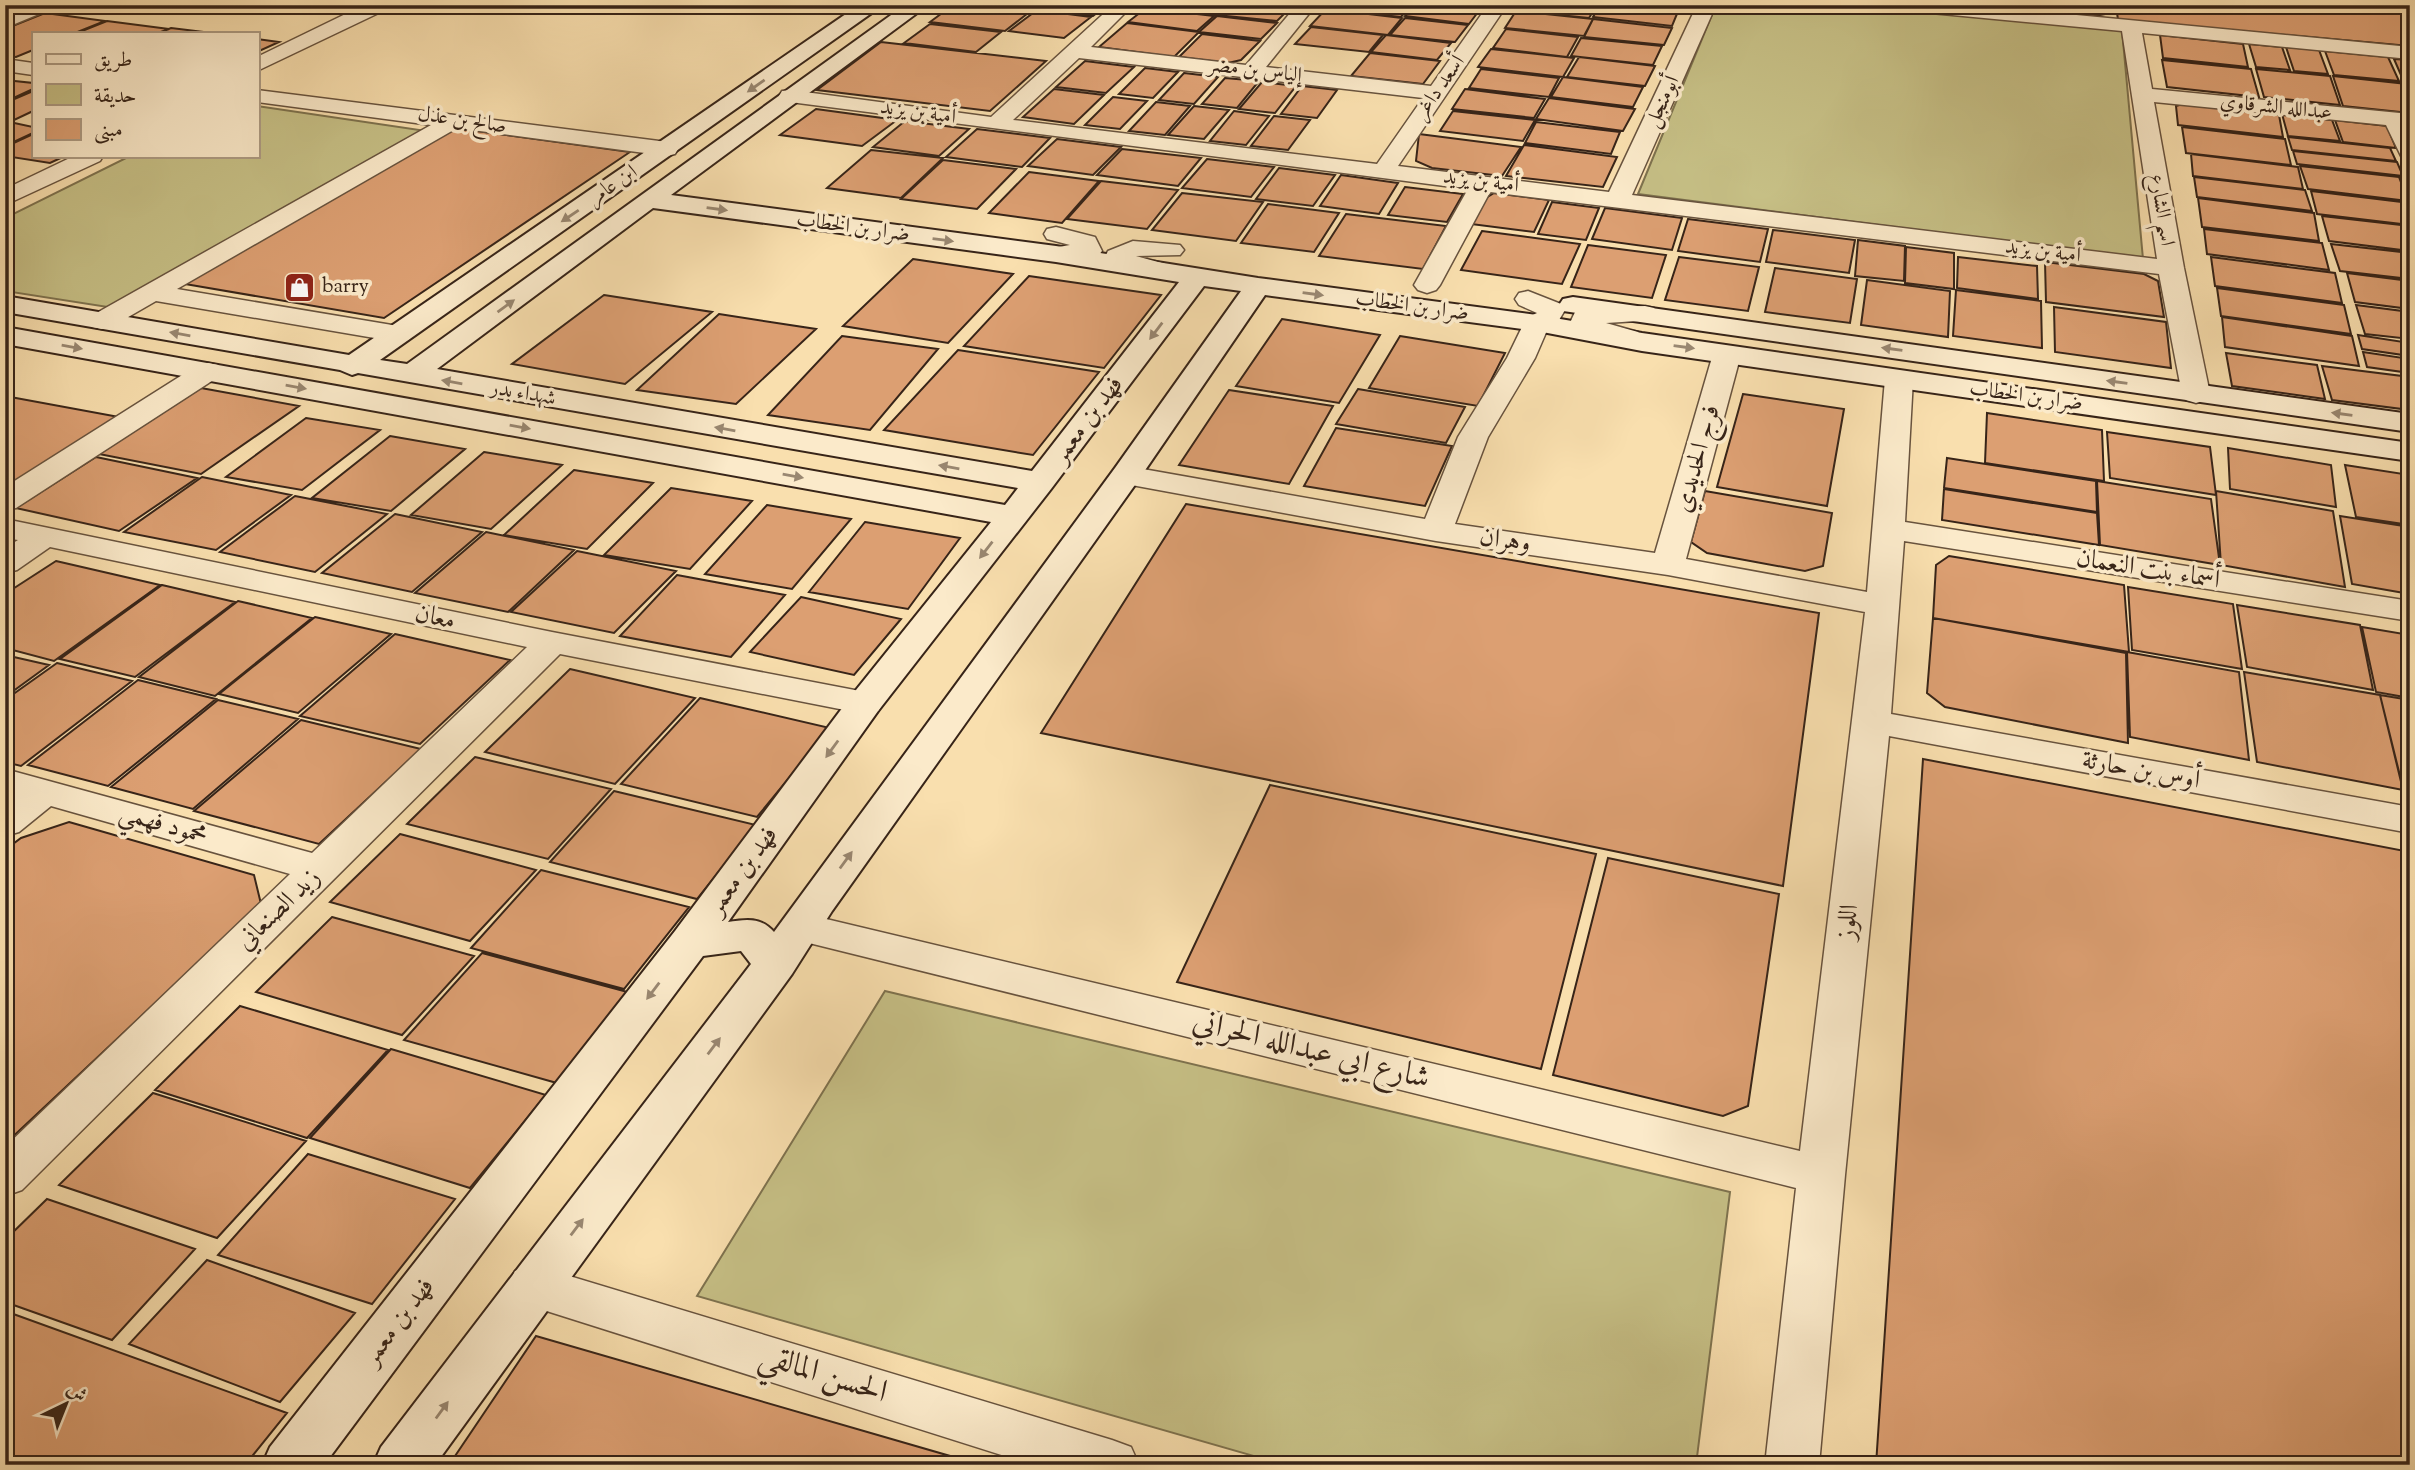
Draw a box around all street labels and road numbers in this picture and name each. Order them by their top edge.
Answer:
street label: أسعد داغر [1405,48,1473,126]
street label: إلياس بن مضر [1204,50,1305,92]
street label: أبومنجل [1636,70,1688,133]
street label: عبدالله الشرقاوي [2218,87,2334,129]
street label: أمية بن يزيد [878,91,958,133]
street label: صالح بن عذل [415,100,508,143]
street label: ابن عامر [582,158,644,214]
street label: أمية بن يزيد [1441,160,1521,202]
street label: اسم الشارع [2137,172,2182,249]
street label: ضرار بن الخطاب [794,205,912,251]
street label: أمية بن يزيد [2003,230,2083,272]
street label: ضرار بن الخطاب [1353,284,1471,330]
street label: فهد بن معمر [1041,368,1133,474]
street label: شهداء بدر [486,373,558,414]
street label: ضرار بن الخطاب [1967,374,2085,420]
street label: فرج الحديدي [1665,401,1734,518]
street label: وهران [1477,519,1533,563]
street label: أسماء بنت النعمان [2073,539,2223,600]
street label: معان [411,596,459,640]
street label: أوس بن حارثة [2079,741,2203,800]
street label: محمود فهمي [113,795,211,859]
street label: فهد بن معمر [697,819,788,925]
street label: زيد الصنعاني [228,860,330,960]
street label: اللوز [1828,902,1869,945]
street label: شارع ابي عبدالله الحراني [1187,999,1435,1104]
street label: فهد بن معمر [352,1270,444,1376]
street label: الحسن المالقي [752,1334,893,1421]

